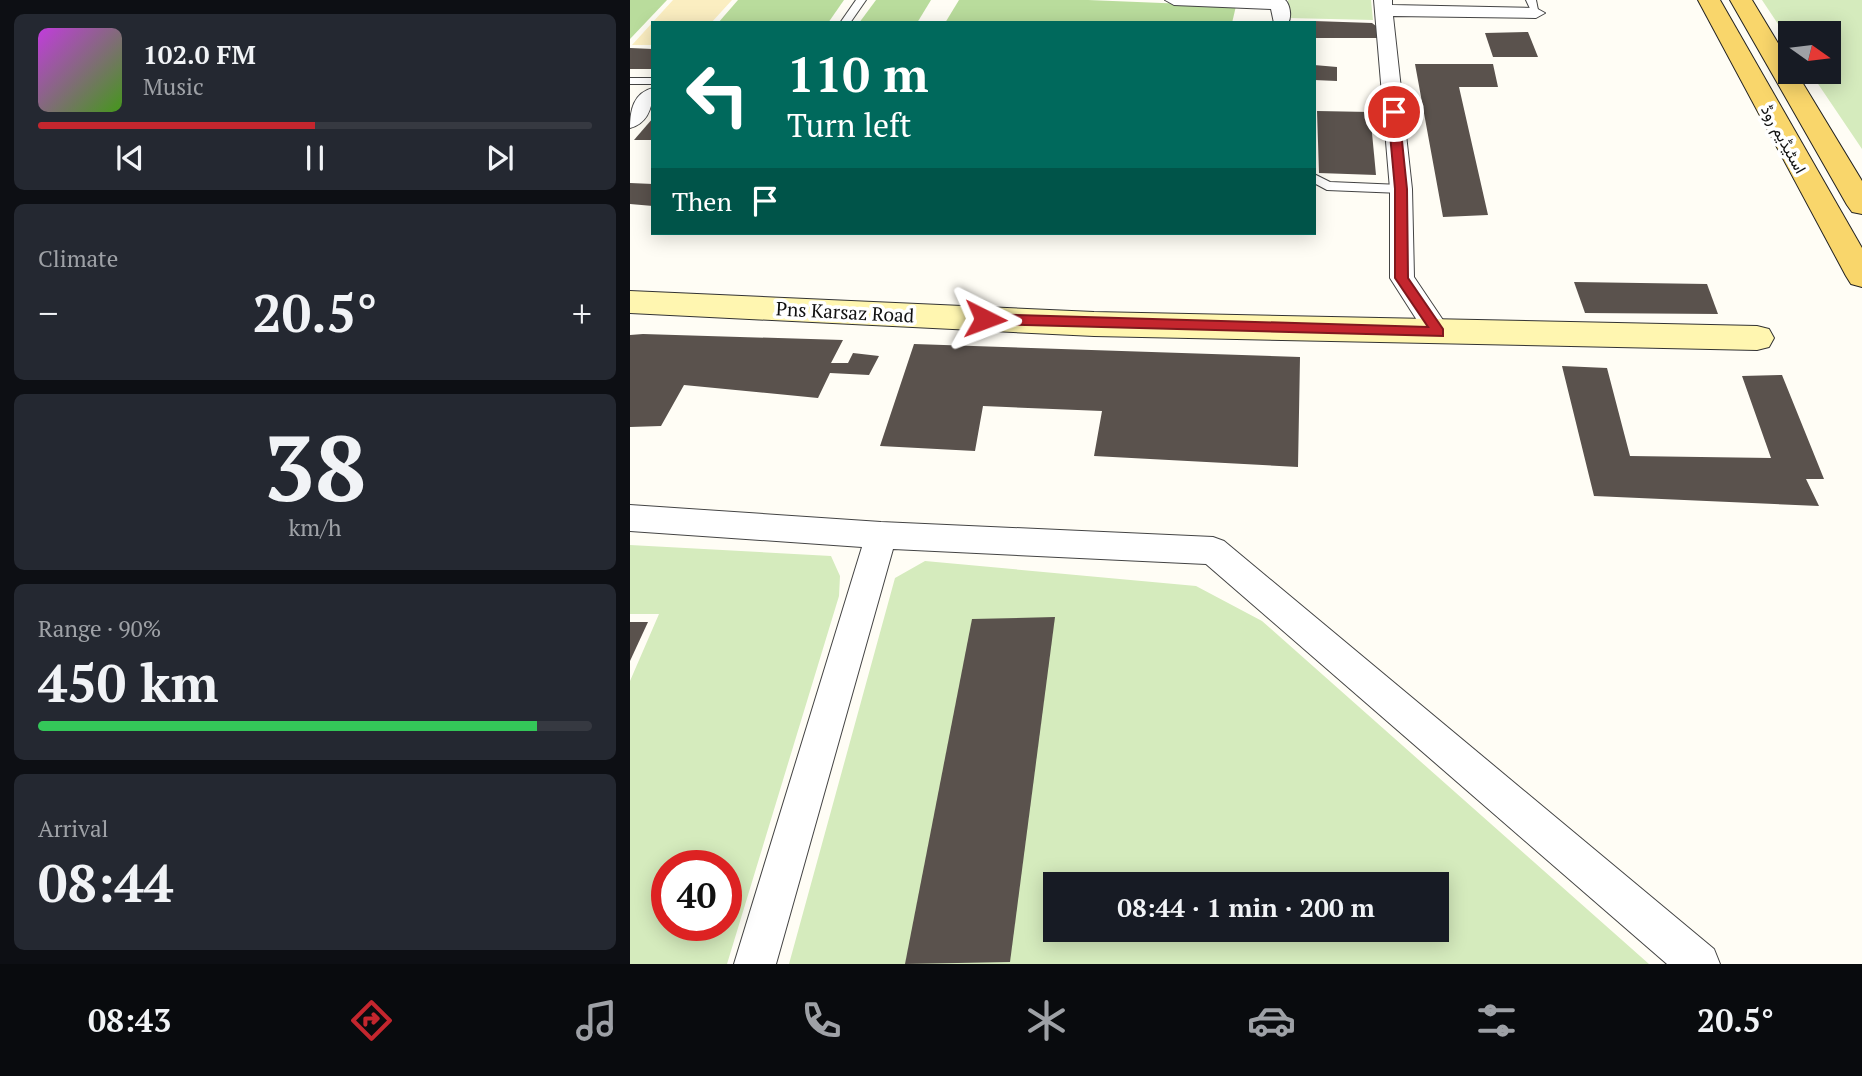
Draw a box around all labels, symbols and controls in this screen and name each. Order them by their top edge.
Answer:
north arrow [1778,21,1841,84]
map controls [1778,21,1841,84]
text: 102.0 FM [143,37,256,71]
text: 110 m [787,41,929,106]
icon: left [672,49,763,140]
text: Music [143,71,204,102]
pin [1364,82,1424,142]
icon: arrive [1375,93,1413,131]
street label: اسٹیڈیم روڈ [1756,101,1812,177]
text: Turn left [787,104,911,146]
icon: previous [111,139,149,177]
icon: pause [296,139,334,177]
icon: next [481,139,519,177]
icon: arrive [746,182,784,220]
text: Then [672,184,732,218]
text: Climate [38,243,118,274]
text: 20.5° [252,278,378,347]
position arrow [948,282,1022,356]
text: − [38,288,58,338]
text: + [572,288,592,338]
street label: Pns Karsaz Road [775,295,915,328]
text: 38 [264,406,366,527]
text: km/h [288,512,342,543]
text: Range · 90% [38,613,161,644]
text: 450 km [38,648,219,717]
text: Arrival [38,813,109,844]
text: 08:44 [38,848,173,917]
speed limit sign: 40 [651,850,742,941]
text: 08:44 · 1 min · 200 m [1117,890,1375,924]
icon: directions [347,996,396,1045]
icon: music [572,996,621,1045]
icon: phone [797,996,846,1045]
icon: climate [1022,996,1071,1045]
icon: car [1247,996,1296,1045]
icon: filters [1472,996,1521,1045]
text: 08:43 [88,999,171,1041]
text: 20.5° [1697,999,1774,1041]

